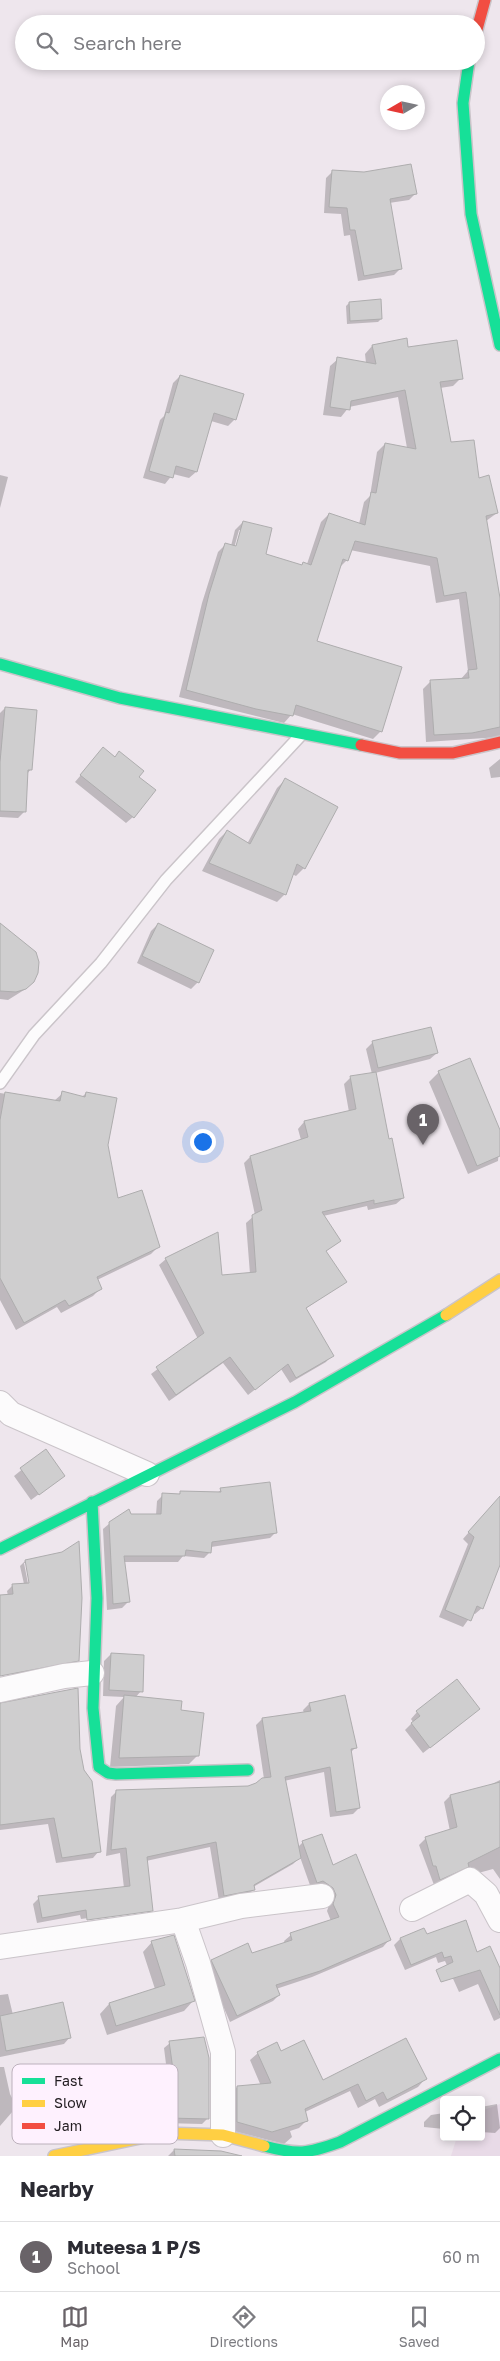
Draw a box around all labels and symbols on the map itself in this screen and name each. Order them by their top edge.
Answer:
north arrow [380,85,425,130]
pin: 1 [407,1104,439,1145]
your location [190,1129,216,1155]
legend [12,2064,178,2144]
text: Fast [54,2072,83,2089]
text: Slow [54,2094,87,2111]
text: Jam [54,2117,82,2134]

